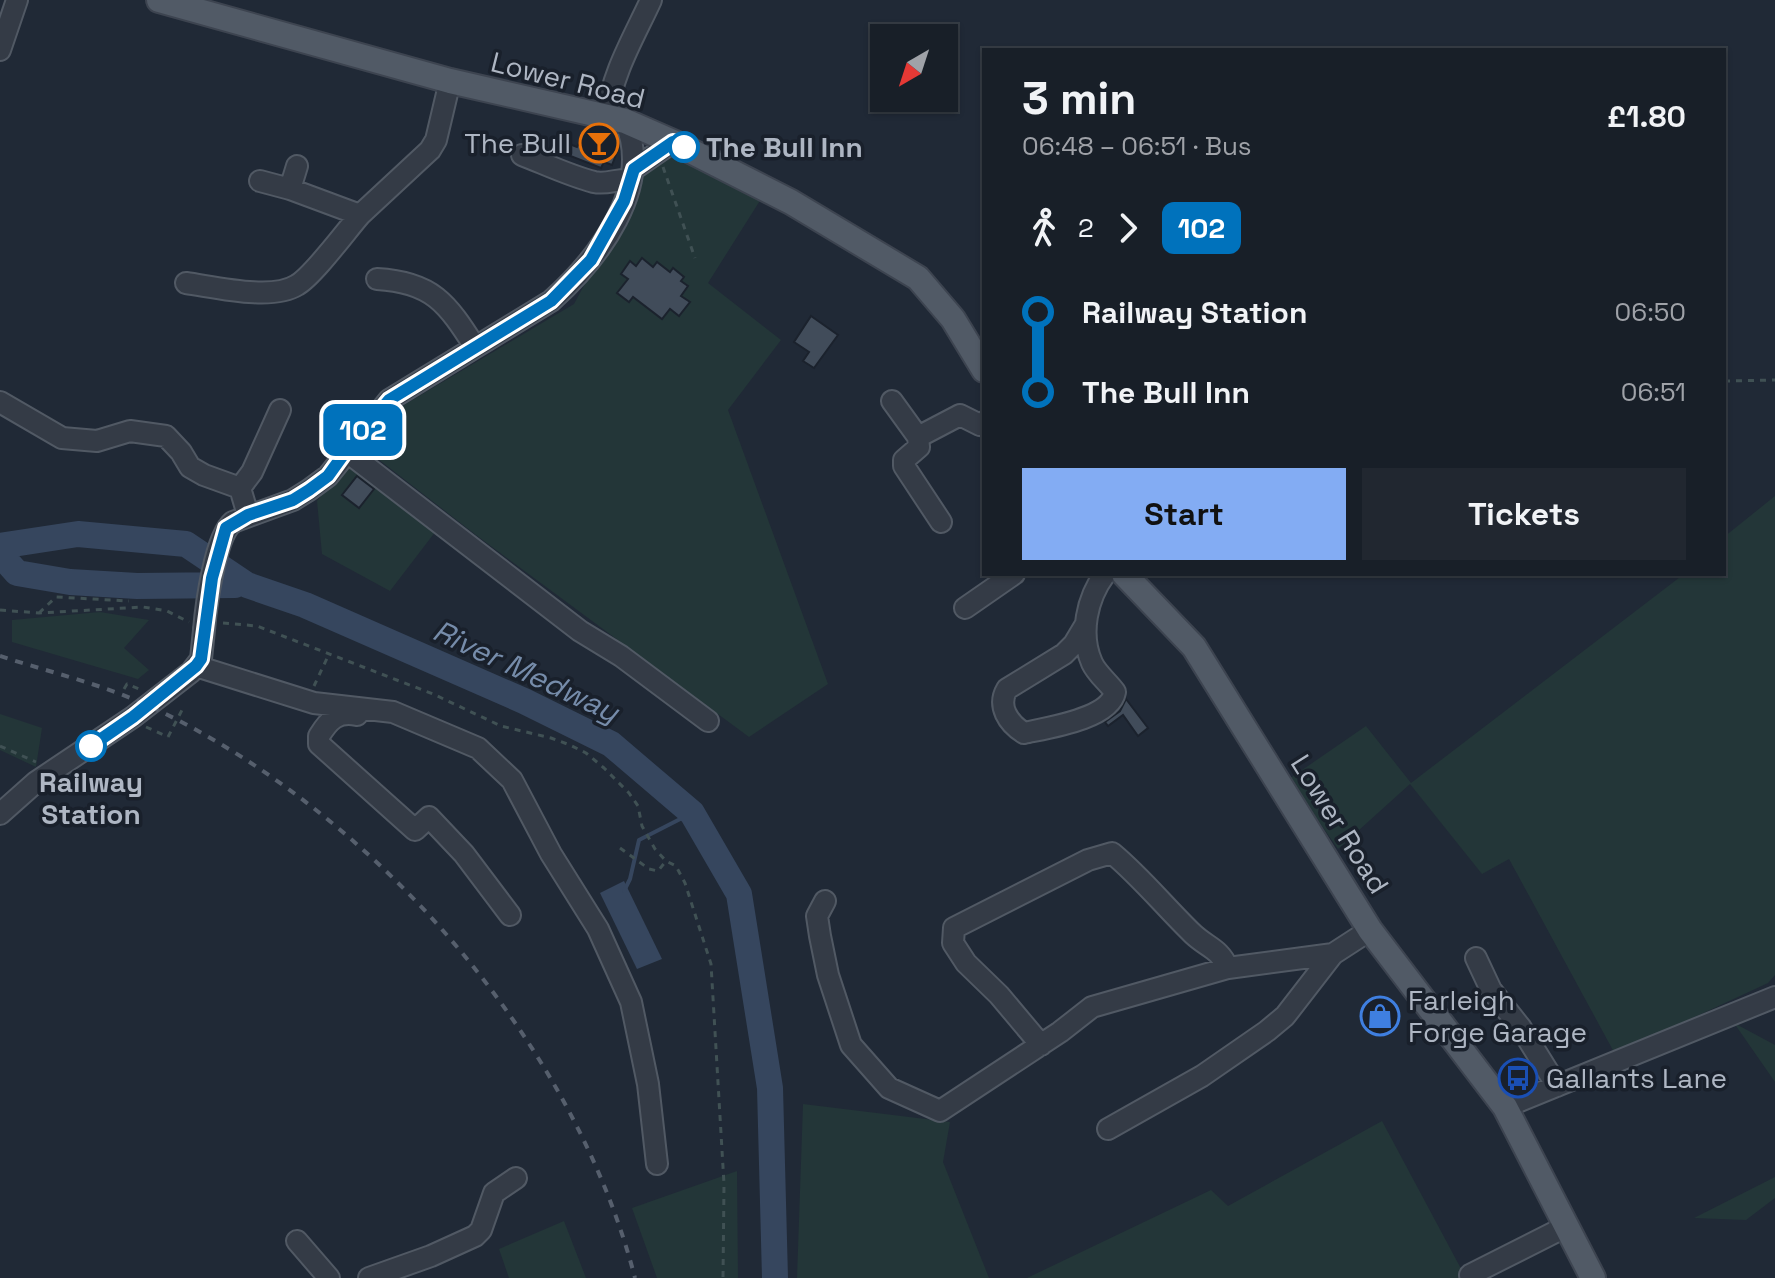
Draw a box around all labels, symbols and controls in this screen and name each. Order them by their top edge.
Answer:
north arrow [870,24,958,112]
map controls [870,24,958,112]
street label: Lower Road [487,43,649,117]
text: 3 min [1022,71,1136,127]
text: £1.80 [1607,97,1686,136]
bar icon: The Bull [578,122,620,164]
place label: The Bull [464,125,571,161]
place label: The Bull Inn [706,129,863,165]
text: 06:48 – 06:51 · Bus [1022,129,1252,163]
marker: The Bull Inn [669,132,699,162]
icon: walk [1022,206,1066,250]
icon: forward [1106,206,1150,250]
text: 102 [1178,210,1225,246]
text: 2 [1078,211,1094,245]
text: Railway Station [1082,293,1307,332]
text: 06:50 [1615,295,1686,329]
text: The Bull Inn [1082,373,1250,412]
text: 06:51 [1621,375,1686,409]
line badge: 102 [317,404,409,456]
text: 102 [339,412,387,448]
button: Start [1022,468,1346,560]
button: Tickets [1362,468,1686,560]
water label: River Medway [427,611,627,732]
marker: Railway Station [76,731,106,761]
street label: Lower Road [1283,748,1397,900]
place label: Railway Station [39,764,143,832]
place label: Farleigh Forge Garage [1408,982,1587,1050]
shop icon: Farleigh Forge Garage [1359,995,1401,1037]
bus stop icon: Gallants Lane [1497,1057,1539,1099]
place label: Gallants Lane [1546,1060,1727,1096]

